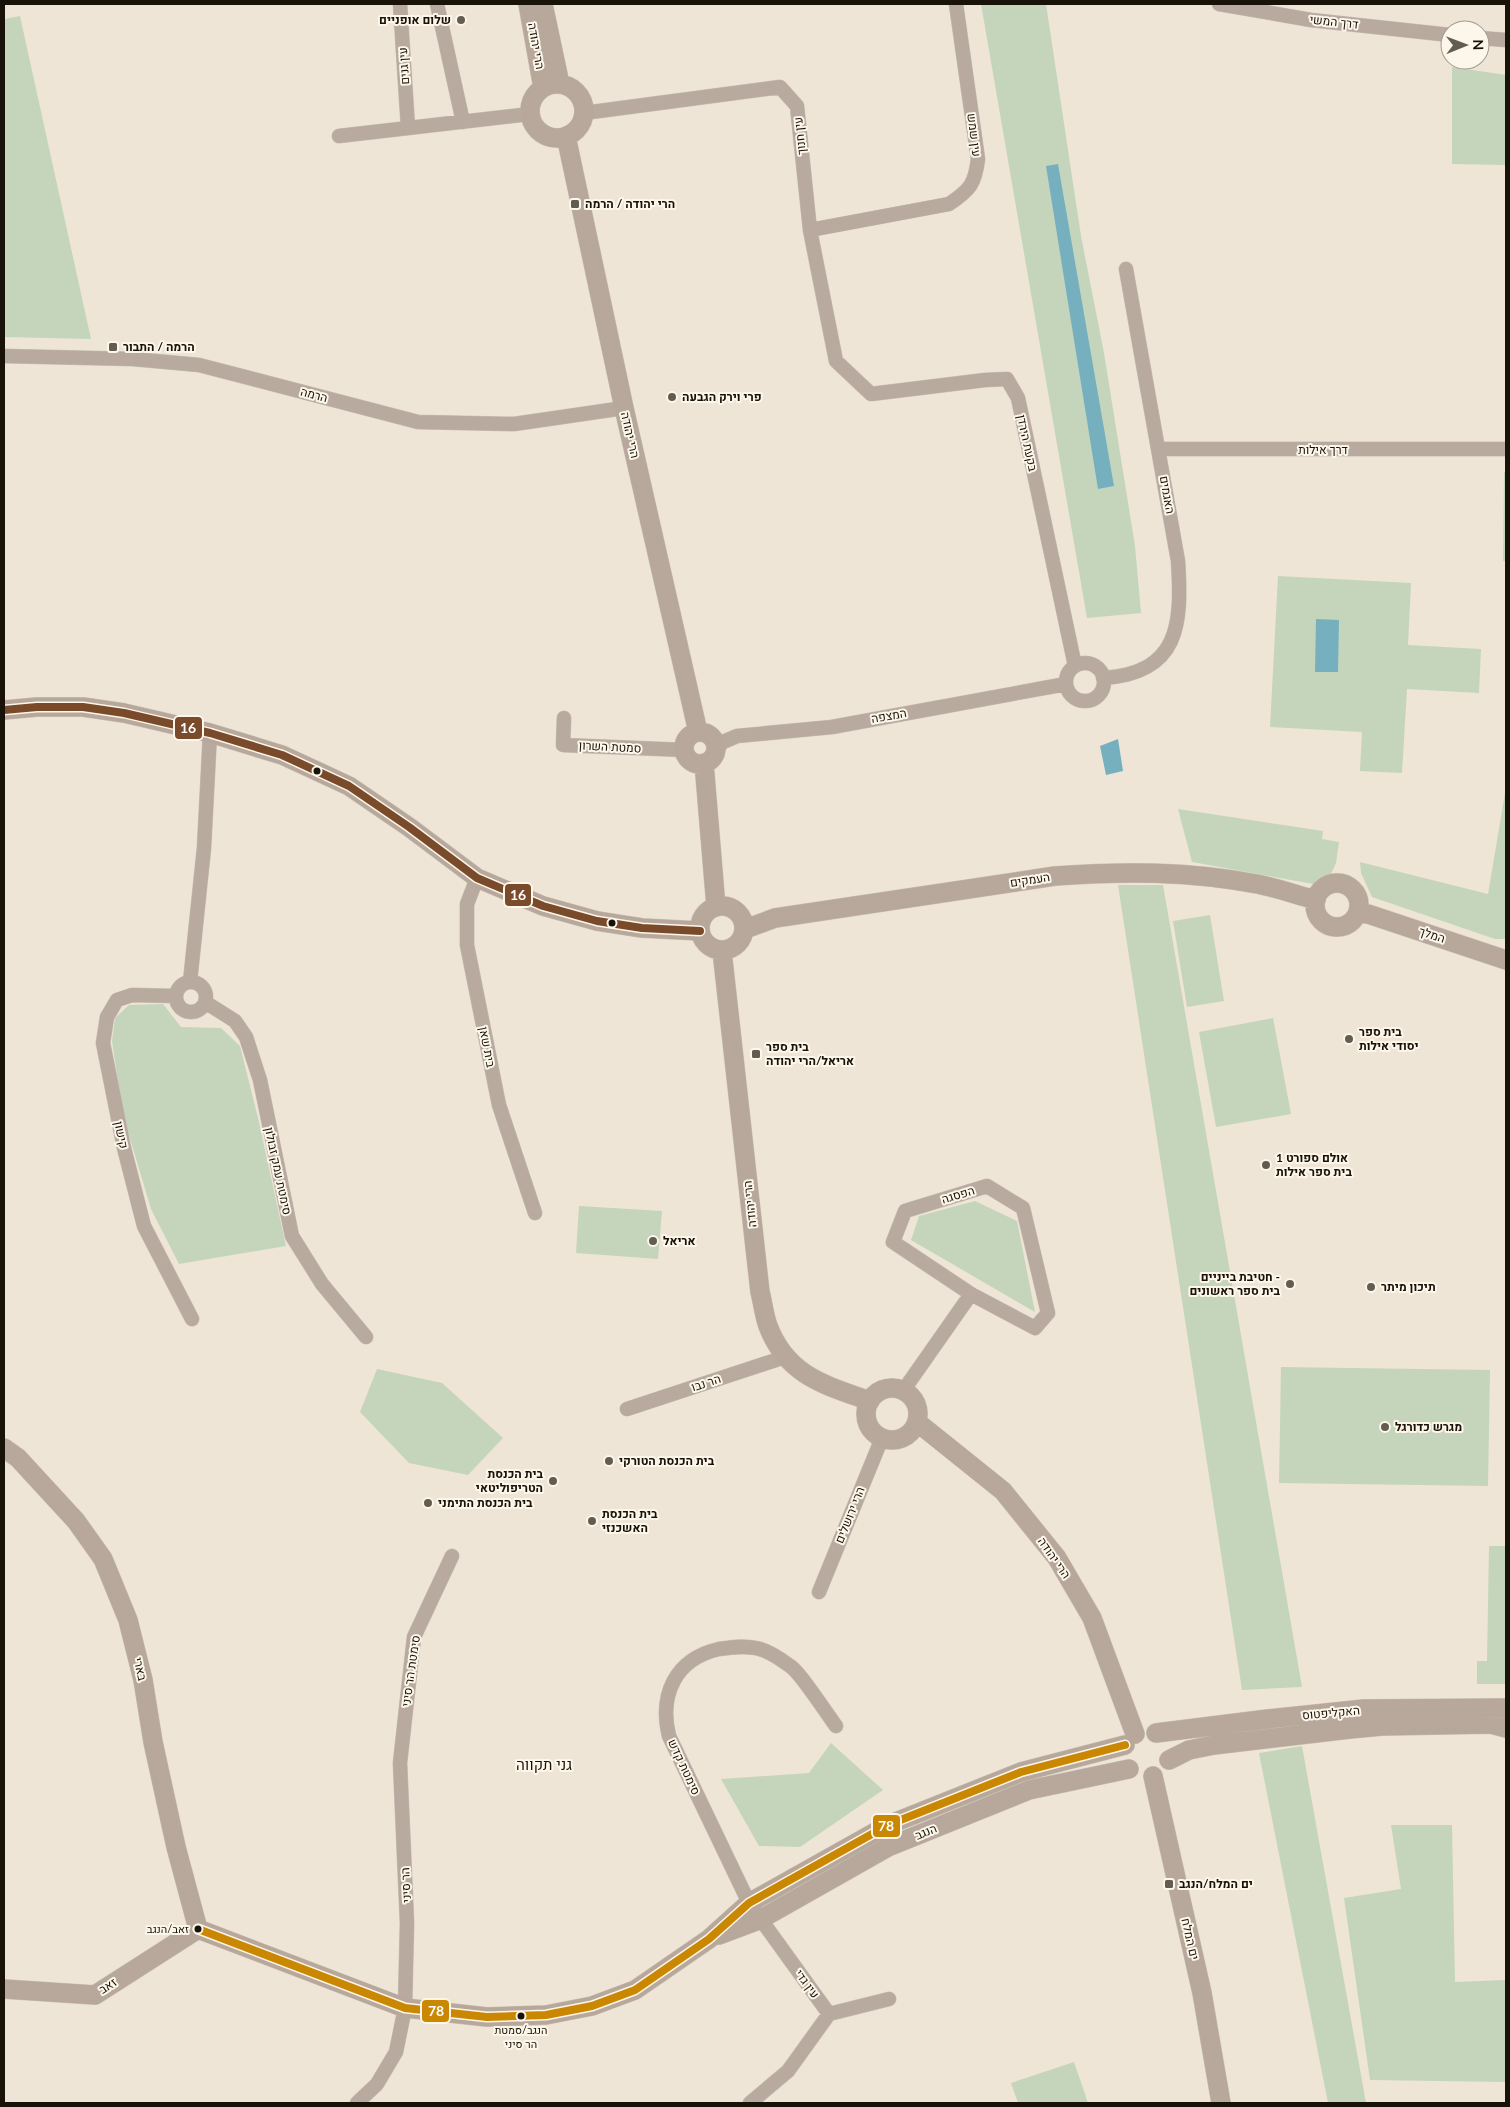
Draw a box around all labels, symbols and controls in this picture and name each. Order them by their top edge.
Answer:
street label: דרך המשי [1309,11,1359,32]
place label: שלום אופניים [379,12,451,27]
marker: שלום אופניים [455,14,467,26]
north arrow [1440,20,1490,70]
street label: הרי יהודה [525,21,548,70]
text: N [1470,39,1487,50]
street label: עין גנים [395,47,412,85]
street label: עין שמש [964,112,985,158]
street label: עין חנוך [790,116,809,156]
place label: הרי יהודה / הרמה [585,196,675,211]
marker: הרי יהודה / הרמה [569,198,581,210]
place label: הרמה / התבור [123,339,195,354]
marker: הרמה / התבור [107,341,119,353]
street label: הרמה [299,384,329,405]
place label: פרי וירק הגבעה [682,389,762,404]
marker: פרי וירק הגבעה [666,391,678,403]
street label: הרי יהודה [618,410,643,460]
street label: בקעת הירדן [1014,413,1041,473]
street label: דרך אילות [1298,442,1348,457]
street label: האגמים [1157,475,1178,515]
street label: המצפה [870,705,908,726]
line badge: 16 [174,716,203,740]
text: 16 [180,719,196,736]
street label: סמטת השרון [578,737,642,756]
unlabelled marker [312,766,322,776]
street label: העמקים [1009,869,1051,890]
line badge: 16 [504,883,532,907]
text: 16 [510,886,526,903]
unlabelled marker [607,918,617,928]
street label: המלך [1417,923,1447,946]
place label: בית ספר יסודי אילות [1359,1024,1419,1053]
street label: בית שאן [476,1025,499,1069]
marker: בית ספר יסודי אילות [1343,1033,1355,1045]
place label: בית ספר אריאל/הרי יהודה [766,1039,854,1068]
marker: בית ספר אריאל/הרי יהודה [750,1048,762,1060]
street label: קישון [111,1120,132,1150]
street label: סימטת עמק זבולון [262,1126,295,1216]
place label: אולם ספורט 1 בית ספר אילות [1276,1150,1352,1179]
marker: אולם ספורט 1 בית ספר אילות [1260,1159,1272,1171]
street label: הרי יהודה [740,1180,759,1228]
street label: הפסגה [939,1182,976,1207]
place label: אריאל [663,1233,696,1248]
marker: אריאל [647,1235,659,1247]
place label: חטיבת בייניים - בית ספר ראשונים [1189,1269,1280,1298]
marker: חטיבת בייניים - בית ספר ראשונים [1284,1278,1296,1290]
place label: תיכון מיתר [1381,1279,1436,1294]
marker: תיכון מיתר [1365,1281,1377,1293]
street label: הר נבו [689,1371,723,1394]
place label: מגרש כדורגל [1395,1419,1462,1434]
marker: מגרש כדורגל [1379,1421,1391,1433]
place label: בית הכנסת הטורקי [619,1453,715,1468]
marker: בית הכנסת הטורקי [603,1455,615,1467]
place label: בית הכנסת הטריפוליטאי [476,1466,543,1495]
marker: בית הכנסת הטריפוליטאי [547,1475,559,1487]
street label: הרי ירושלים [831,1484,868,1545]
place label: בית הכנסת התימני [438,1495,533,1510]
marker: בית הכנסת התימני [422,1497,434,1509]
place label: בית הכנסת האשכנזי [602,1506,658,1535]
marker: בית הכנסת האשכנזי [586,1515,598,1527]
street label: הרי יהודה [1035,1534,1074,1581]
street label: סימטת הר סיני [398,1634,423,1708]
street label: בארי [131,1656,151,1683]
street label: האקליפטוס [1301,1702,1361,1723]
street label: סימטת קדש [665,1736,704,1797]
district label: גני תקווה [516,1755,572,1773]
line badge: 78 [872,1814,901,1838]
text: 78 [878,1817,894,1834]
street label: הנגב [913,1820,939,1843]
street label: הר סיני [397,1867,414,1903]
place label: ים המלח/הנגב [1179,1876,1253,1891]
marker: ים המלח/הנגב [1163,1878,1175,1890]
street label: ים המלח [1178,1917,1203,1961]
place label: זאב/הנגב [147,1922,189,1935]
marker: זאב/הנגב [193,1924,203,1934]
street label: עין גדי [792,1967,823,2001]
street label: זאב [96,1974,119,1997]
line badge: 78 [421,1999,450,2023]
text: 78 [428,2002,444,2019]
marker: הנגב/סמטת הר סיני [516,2011,526,2021]
place label: הנגב/סמטת הר סיני [494,2023,548,2050]

